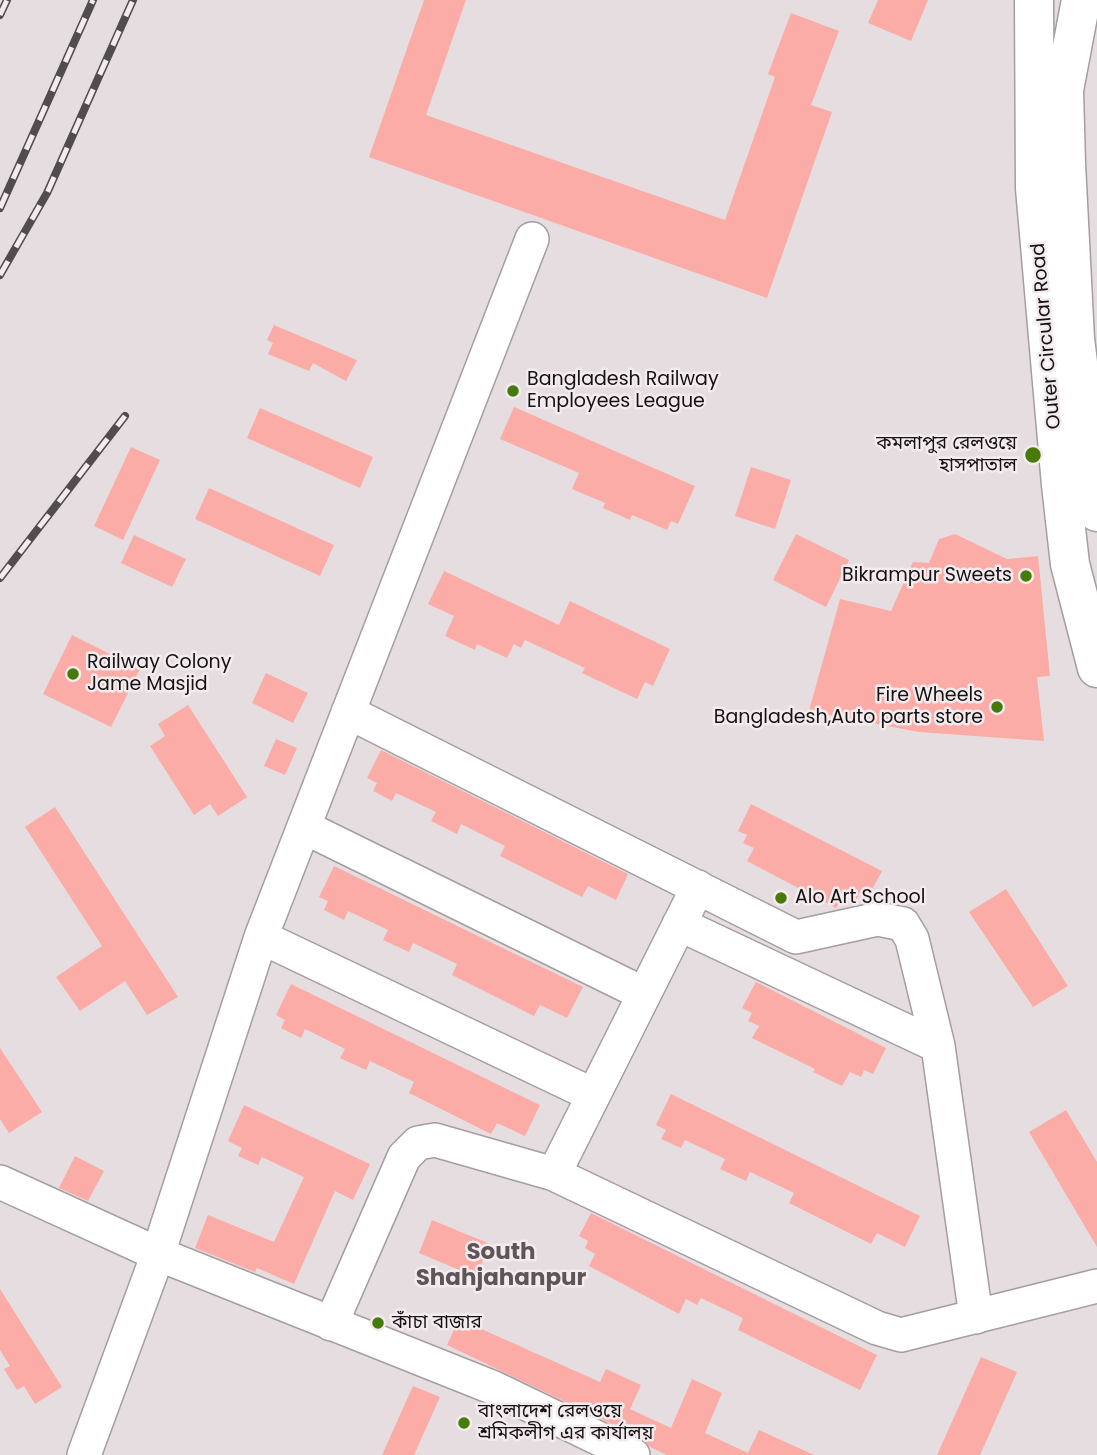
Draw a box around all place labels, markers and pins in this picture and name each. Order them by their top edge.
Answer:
place label: Bangladesh Railway Employees League [527,369,719,413]
marker: Bangladesh Railway Employees League [505,383,521,399]
place label: কমলাপুর রেলওয়ে হাসপাতাল [876,433,1017,477]
marker: কমলাপুর রেলওয়ে হাসপাতাল [1023,445,1043,465]
place label: Bikrampur Sweets [842,565,1012,587]
marker: Bikrampur Sweets [1018,568,1034,584]
place label: Railway Colony Jame Masjid [87,652,231,696]
marker: Railway Colony Jame Masjid [65,666,81,682]
place label: Fire Wheels Bangladesh,Auto parts store [714,685,983,729]
marker: Fire Wheels Bangladesh,Auto parts store [989,699,1005,715]
place label: Alo Art School [795,887,925,909]
marker: Alo Art School [773,890,789,906]
place label: কাঁচা বাজার [392,1312,482,1334]
marker: কাঁচা বাজার [370,1315,386,1331]
place label: বাংলাদেশ রেলওয়ে শ্রমিকলীগ এর কার্যালয় [478,1401,654,1445]
marker: বাংলাদেশ রেলওয়ে শ্রমিকলীগ এর কার্যালয় [456,1415,472,1431]

